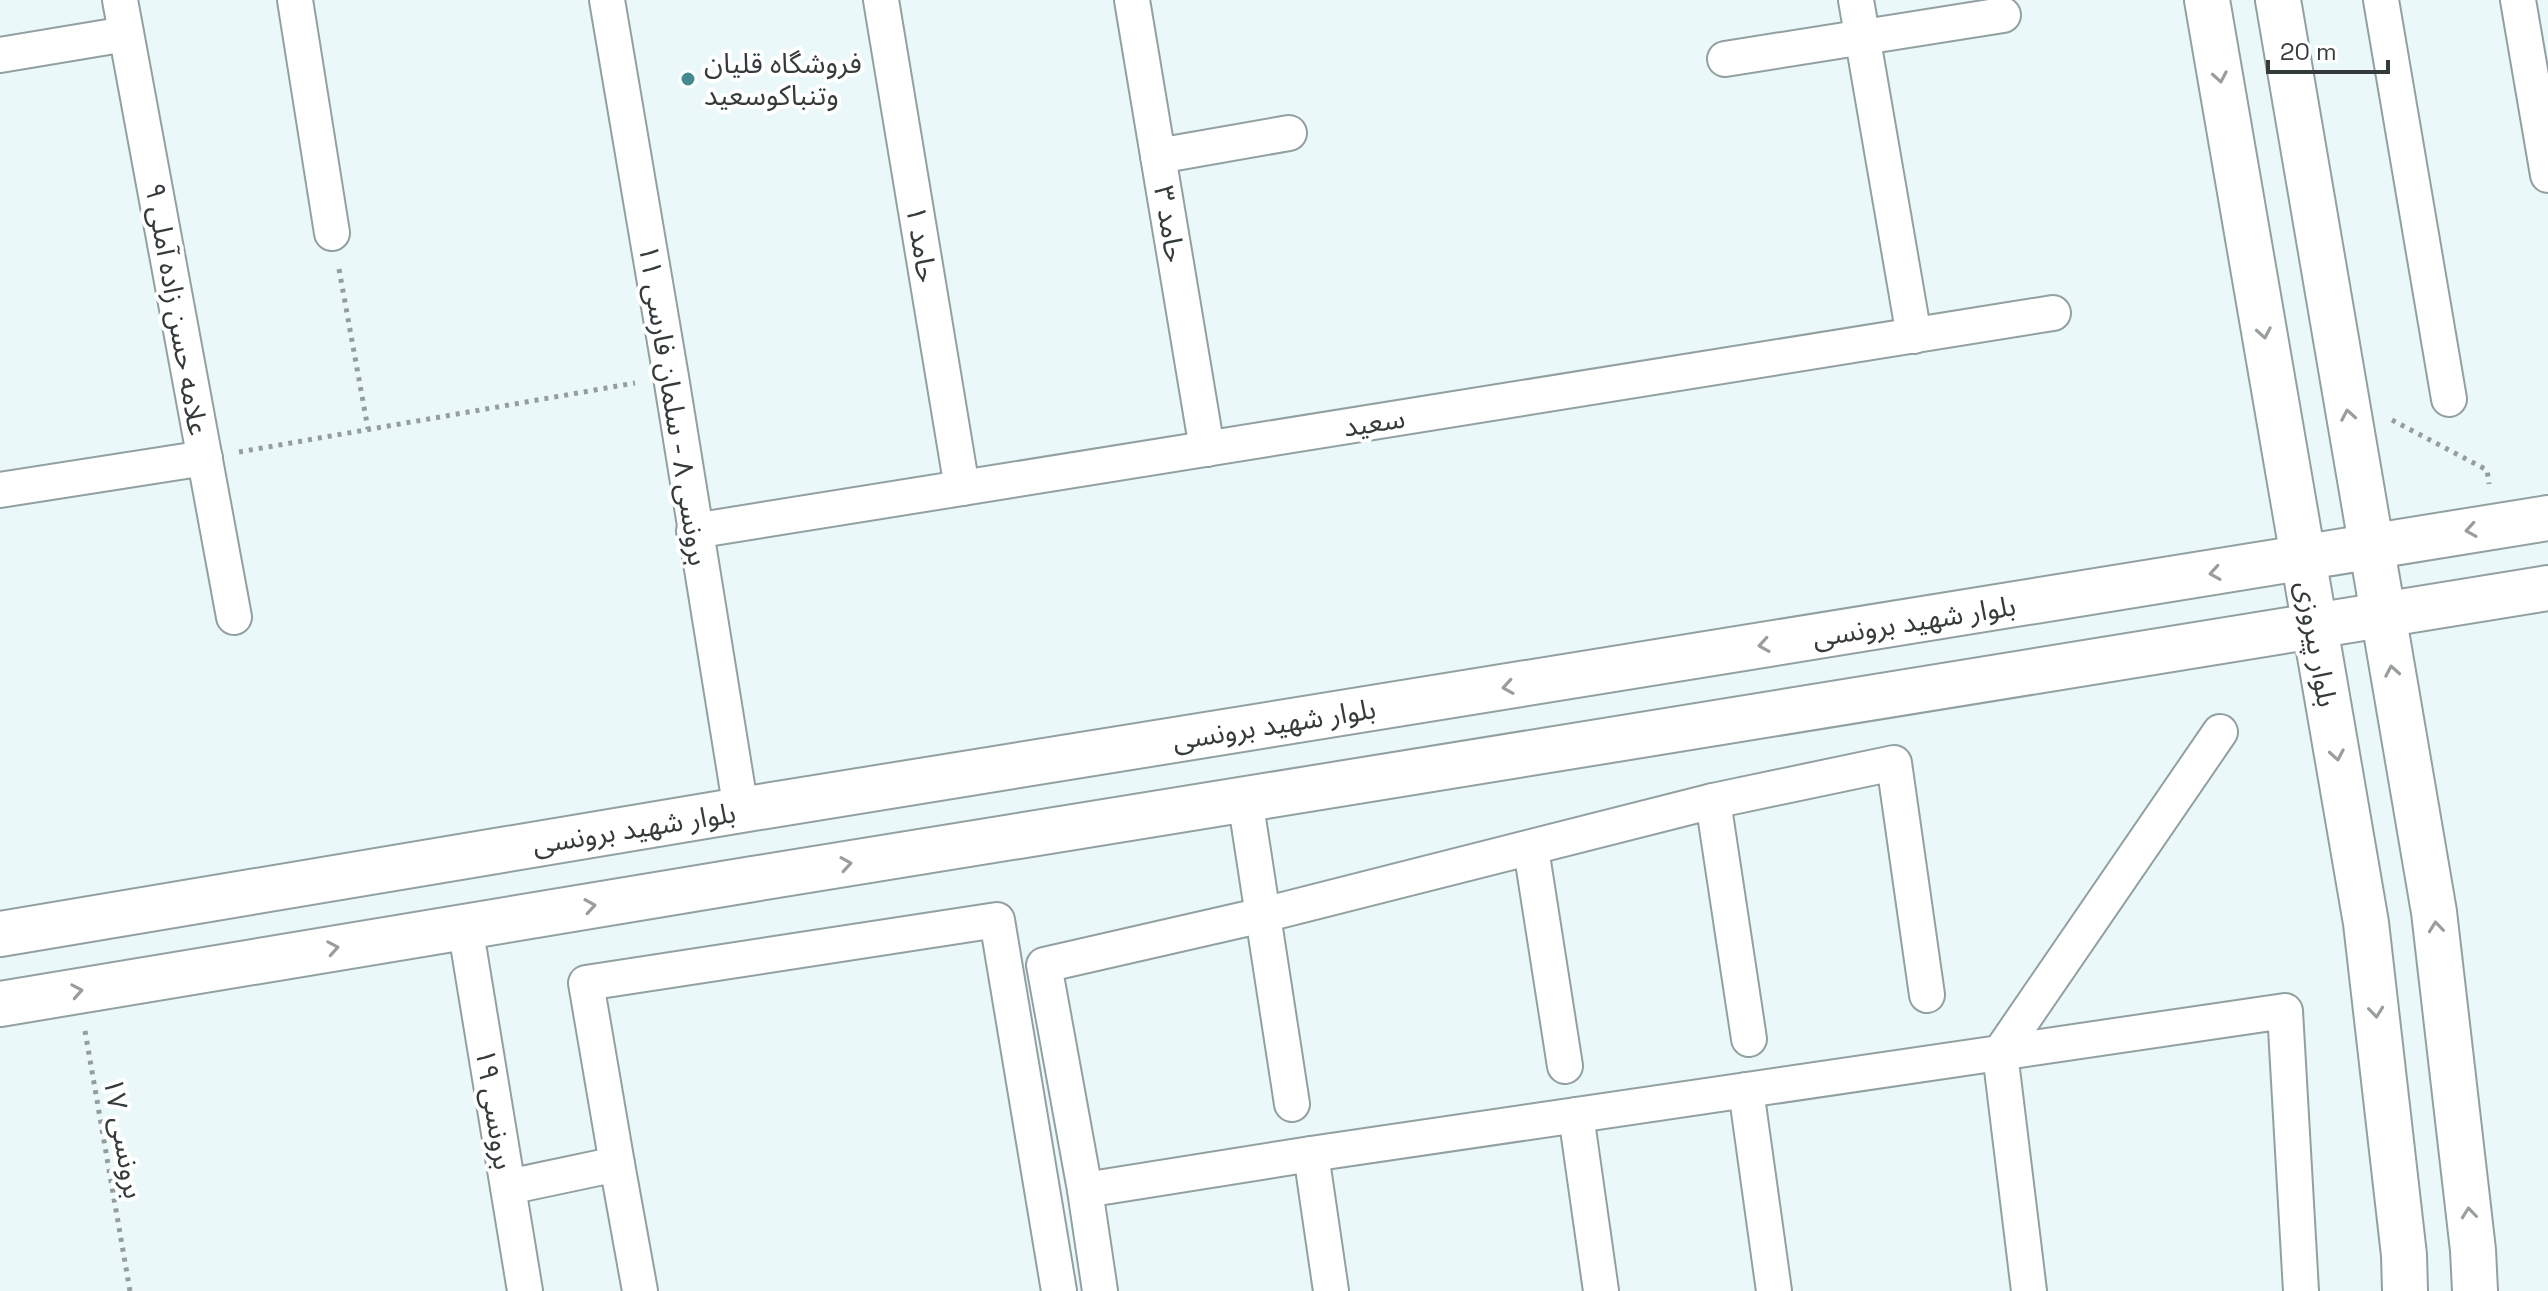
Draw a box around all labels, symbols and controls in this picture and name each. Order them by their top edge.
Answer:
scale bar [2268,24,2388,74]
text: 20 m [2280,36,2337,67]
place label: فروشگاه قلیان وتنباکوسعید [704,45,862,113]
marker: فروشگاه قلیان وتنباکوسعید [679,70,697,88]
one-way arrow [2211,70,2228,84]
street label: علامه حسن زاده آملی ۹ [137,180,217,438]
street label: حامد ۳ [1146,183,1194,265]
street label: حامد ۱ [898,203,946,285]
street label: برونسی ۸ - سلمان فارسی ۱۱ [631,242,717,568]
one-way arrow [2255,326,2272,340]
street label: سعید [1341,399,1407,445]
one-way arrow [2340,408,2357,421]
one-way arrow [2464,521,2478,538]
one-way arrow [2208,564,2221,581]
street label: بلوار پیروزی [2288,578,2346,710]
street label: بلوار شهید برونسی [1810,587,2018,655]
one-way arrow [1758,636,1771,653]
one-way arrow [2384,664,2401,678]
one-way arrow [1501,677,1514,694]
street label: بلوار شهید برونسی [1170,690,1378,758]
one-way arrow [2327,748,2344,762]
street label: بلوار شهید برونسی [530,794,738,862]
one-way arrow [840,856,853,873]
one-way arrow [583,898,597,915]
one-way arrow [2428,920,2445,933]
one-way arrow [327,941,340,958]
one-way arrow [70,984,84,1001]
one-way arrow [2368,1006,2385,1019]
street label: برونسی ۱۹ [468,1046,522,1172]
street label: برونسی ۱۷ [96,1075,152,1201]
one-way arrow [2460,1206,2477,1219]

